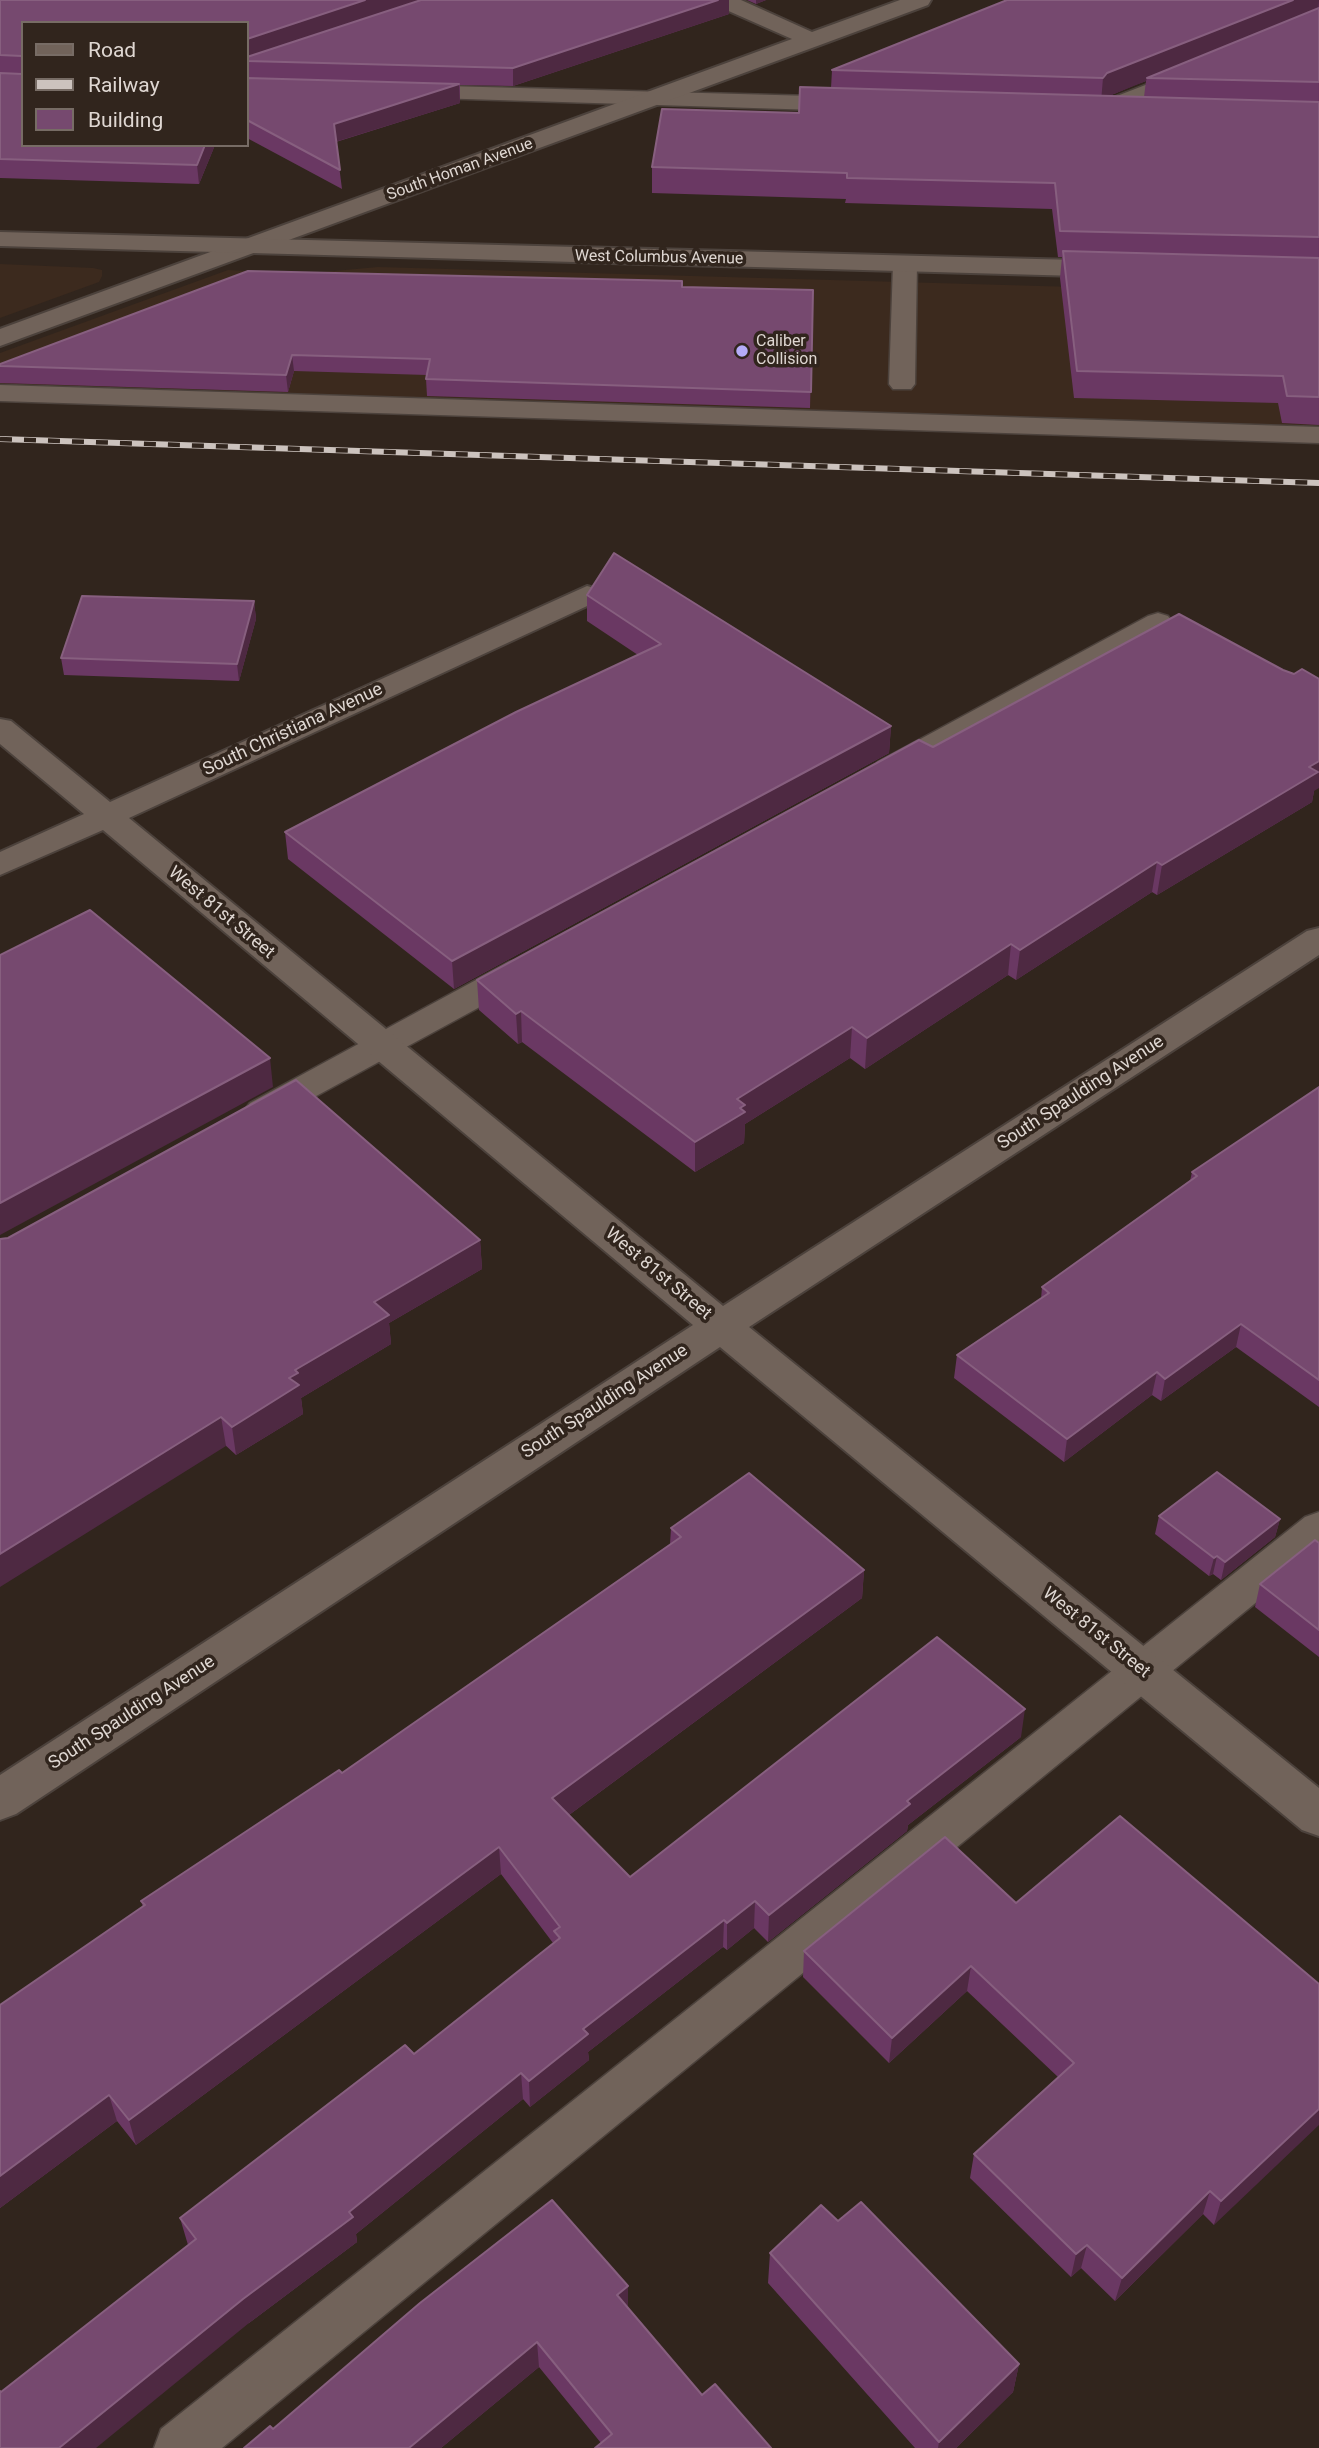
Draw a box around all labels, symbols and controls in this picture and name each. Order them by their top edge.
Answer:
legend [21,21,248,147]
text: Road [88,38,136,62]
text: Railway [88,73,160,97]
text: Building [88,108,163,132]
street label: South Homan Avenue [384,135,536,205]
street label: West Columbus Avenue [575,247,743,269]
place label: Caliber Collision [756,332,817,370]
marker: Caliber Collision [734,343,750,359]
street label: South Christiana Avenue [200,679,386,781]
street label: West 81st Street [163,862,279,964]
street label: South Spaulding Avenue [994,1031,1168,1155]
street label: West 81st Street [600,1223,716,1325]
street label: South Spaulding Avenue [518,1340,692,1464]
street label: West 81st Street [1038,1583,1154,1683]
street label: South Spaulding Avenue [45,1651,219,1775]

